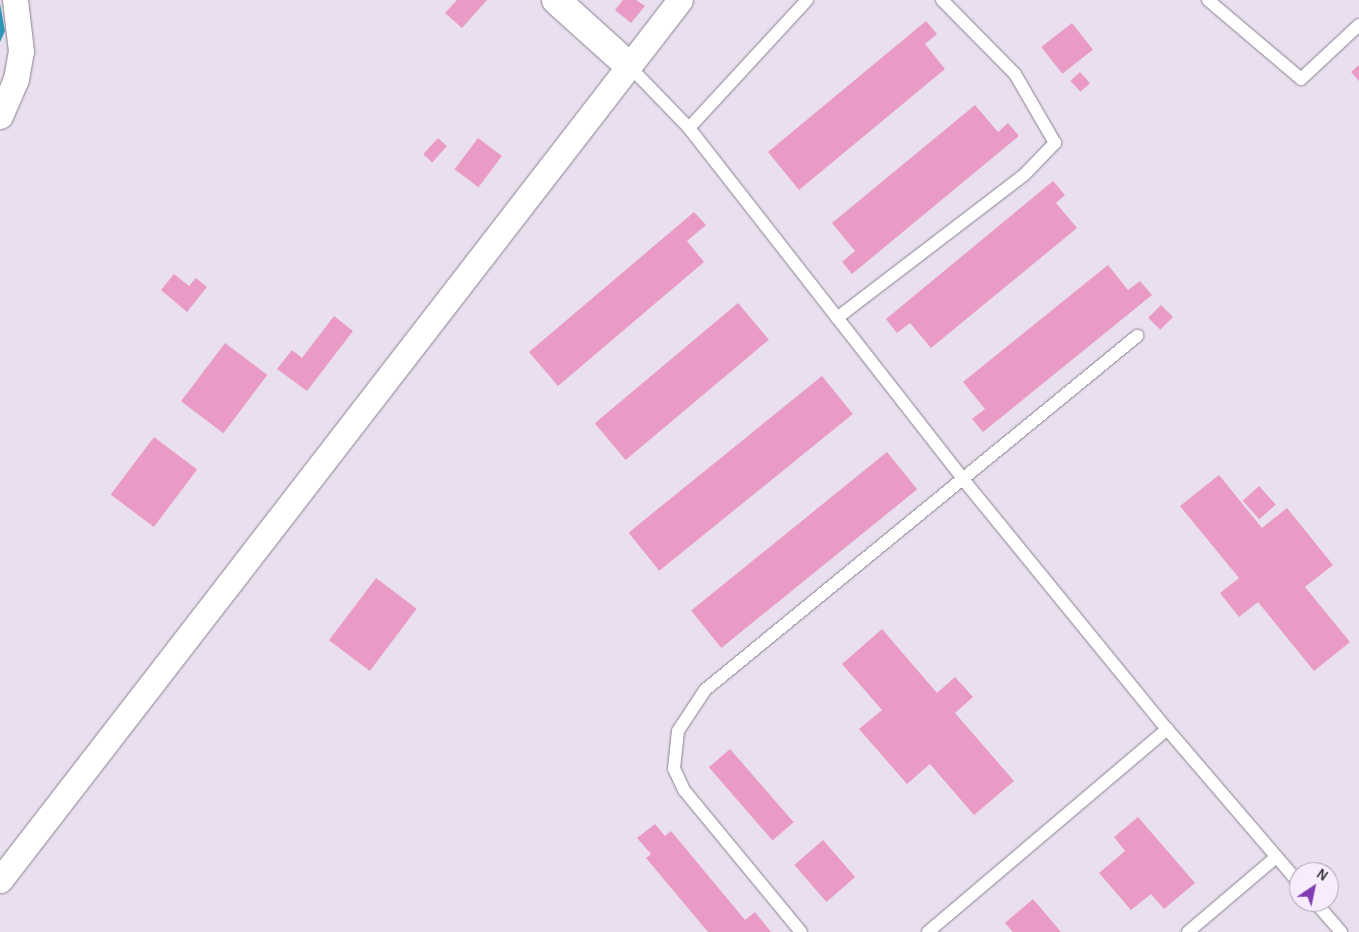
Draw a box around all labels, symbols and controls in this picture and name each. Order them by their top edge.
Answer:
north arrow [1289,862,1339,912]
text: N [1314,867,1330,884]

